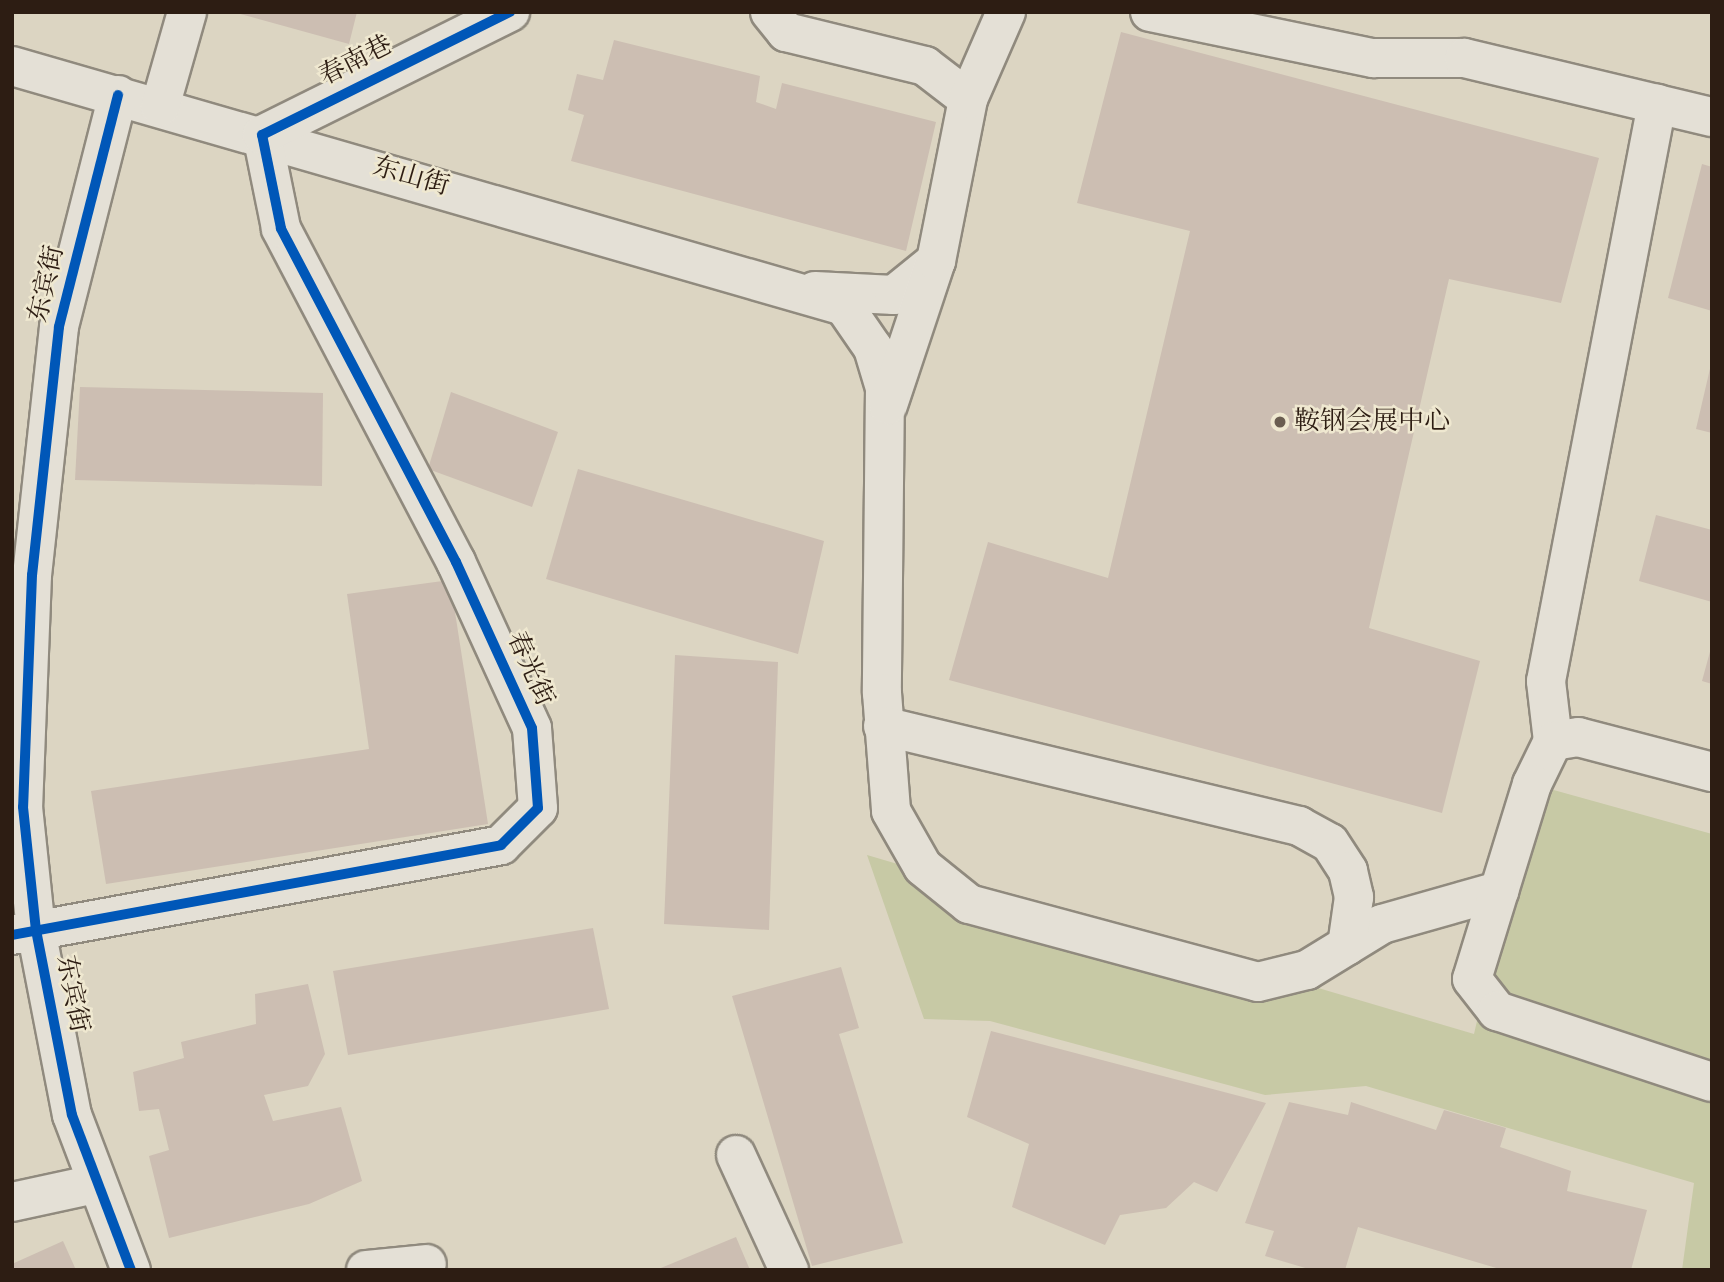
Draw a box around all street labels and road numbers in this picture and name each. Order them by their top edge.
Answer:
street label: 春南巷 [314,29,398,93]
street label: 东山街 [369,151,453,203]
street label: 东宾街 [23,242,71,326]
street label: 春光街 [500,627,560,711]
street label: 东宾街 [49,953,95,1035]

